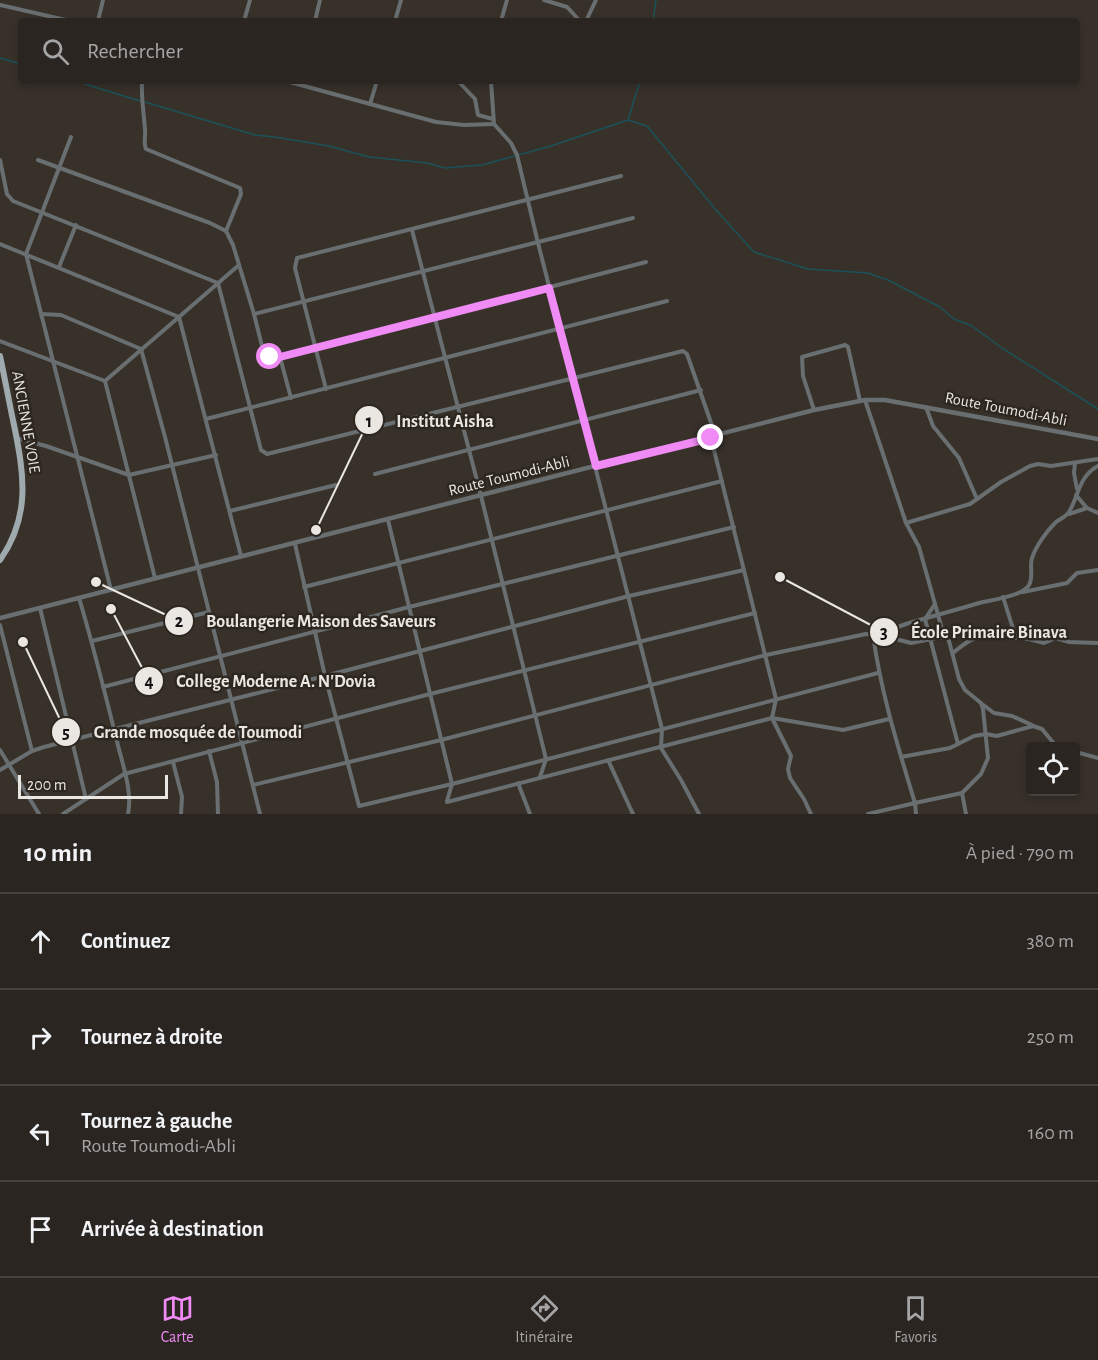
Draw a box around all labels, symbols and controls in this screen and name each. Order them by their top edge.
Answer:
search box [18,18,1080,84]
icon: search [39,35,72,68]
text: Rechercher [87,40,183,62]
route start [256,343,282,369]
street label: ANCIENNE VOIE [9,370,43,475]
street label: Route Toumodi-Abli [944,389,1068,429]
callout: Institut Aisha [354,402,505,438]
text: 1 [366,413,372,431]
text: Institut Aisha [396,413,494,431]
route end [697,424,723,450]
street label: Route Toumodi-Abli [447,453,571,499]
callout: Boulangerie Maison des Saveurs [164,603,448,639]
text: 2 [175,613,184,631]
text: Boulangerie Maison des Saveurs [206,613,436,631]
callout: École Primaire Binava [869,614,1080,650]
text: École Primaire Binava [911,621,1068,642]
text: 3 [880,624,888,642]
callout: College Moderne A. N'Dovia [134,663,388,699]
text: 4 [144,673,154,691]
text: College Moderne A. N'Dovia [176,673,376,691]
callout: Grande mosquée de Toumodi [51,714,314,750]
text: 5 [62,724,70,742]
text: Grande mosquée de Toumodi [94,724,302,742]
map controls [1026,742,1080,796]
button: locate [1026,742,1080,796]
scale bar [18,772,168,800]
text: 200 m [27,777,67,793]
text: 10 min [24,840,92,866]
text: À pied · 790 m [966,843,1074,863]
icon: ahead [24,925,57,958]
text: Continuez [81,930,170,952]
text: 380 m [1026,931,1074,951]
icon: right [24,1021,57,1054]
text: Tournez à droite [81,1026,223,1048]
text: 250 m [1027,1027,1074,1047]
text: Tournez à gauche [81,1110,232,1132]
icon: left [24,1117,57,1150]
text: 160 m [1028,1123,1074,1143]
text: Route Toumodi-Abli [81,1136,236,1156]
icon: arrive [24,1213,57,1246]
text: Arrivée à destination [81,1218,264,1240]
tab: Carte [161,1292,194,1347]
tab: Itinéraire [515,1292,573,1347]
tab: Favoris [894,1292,937,1347]

